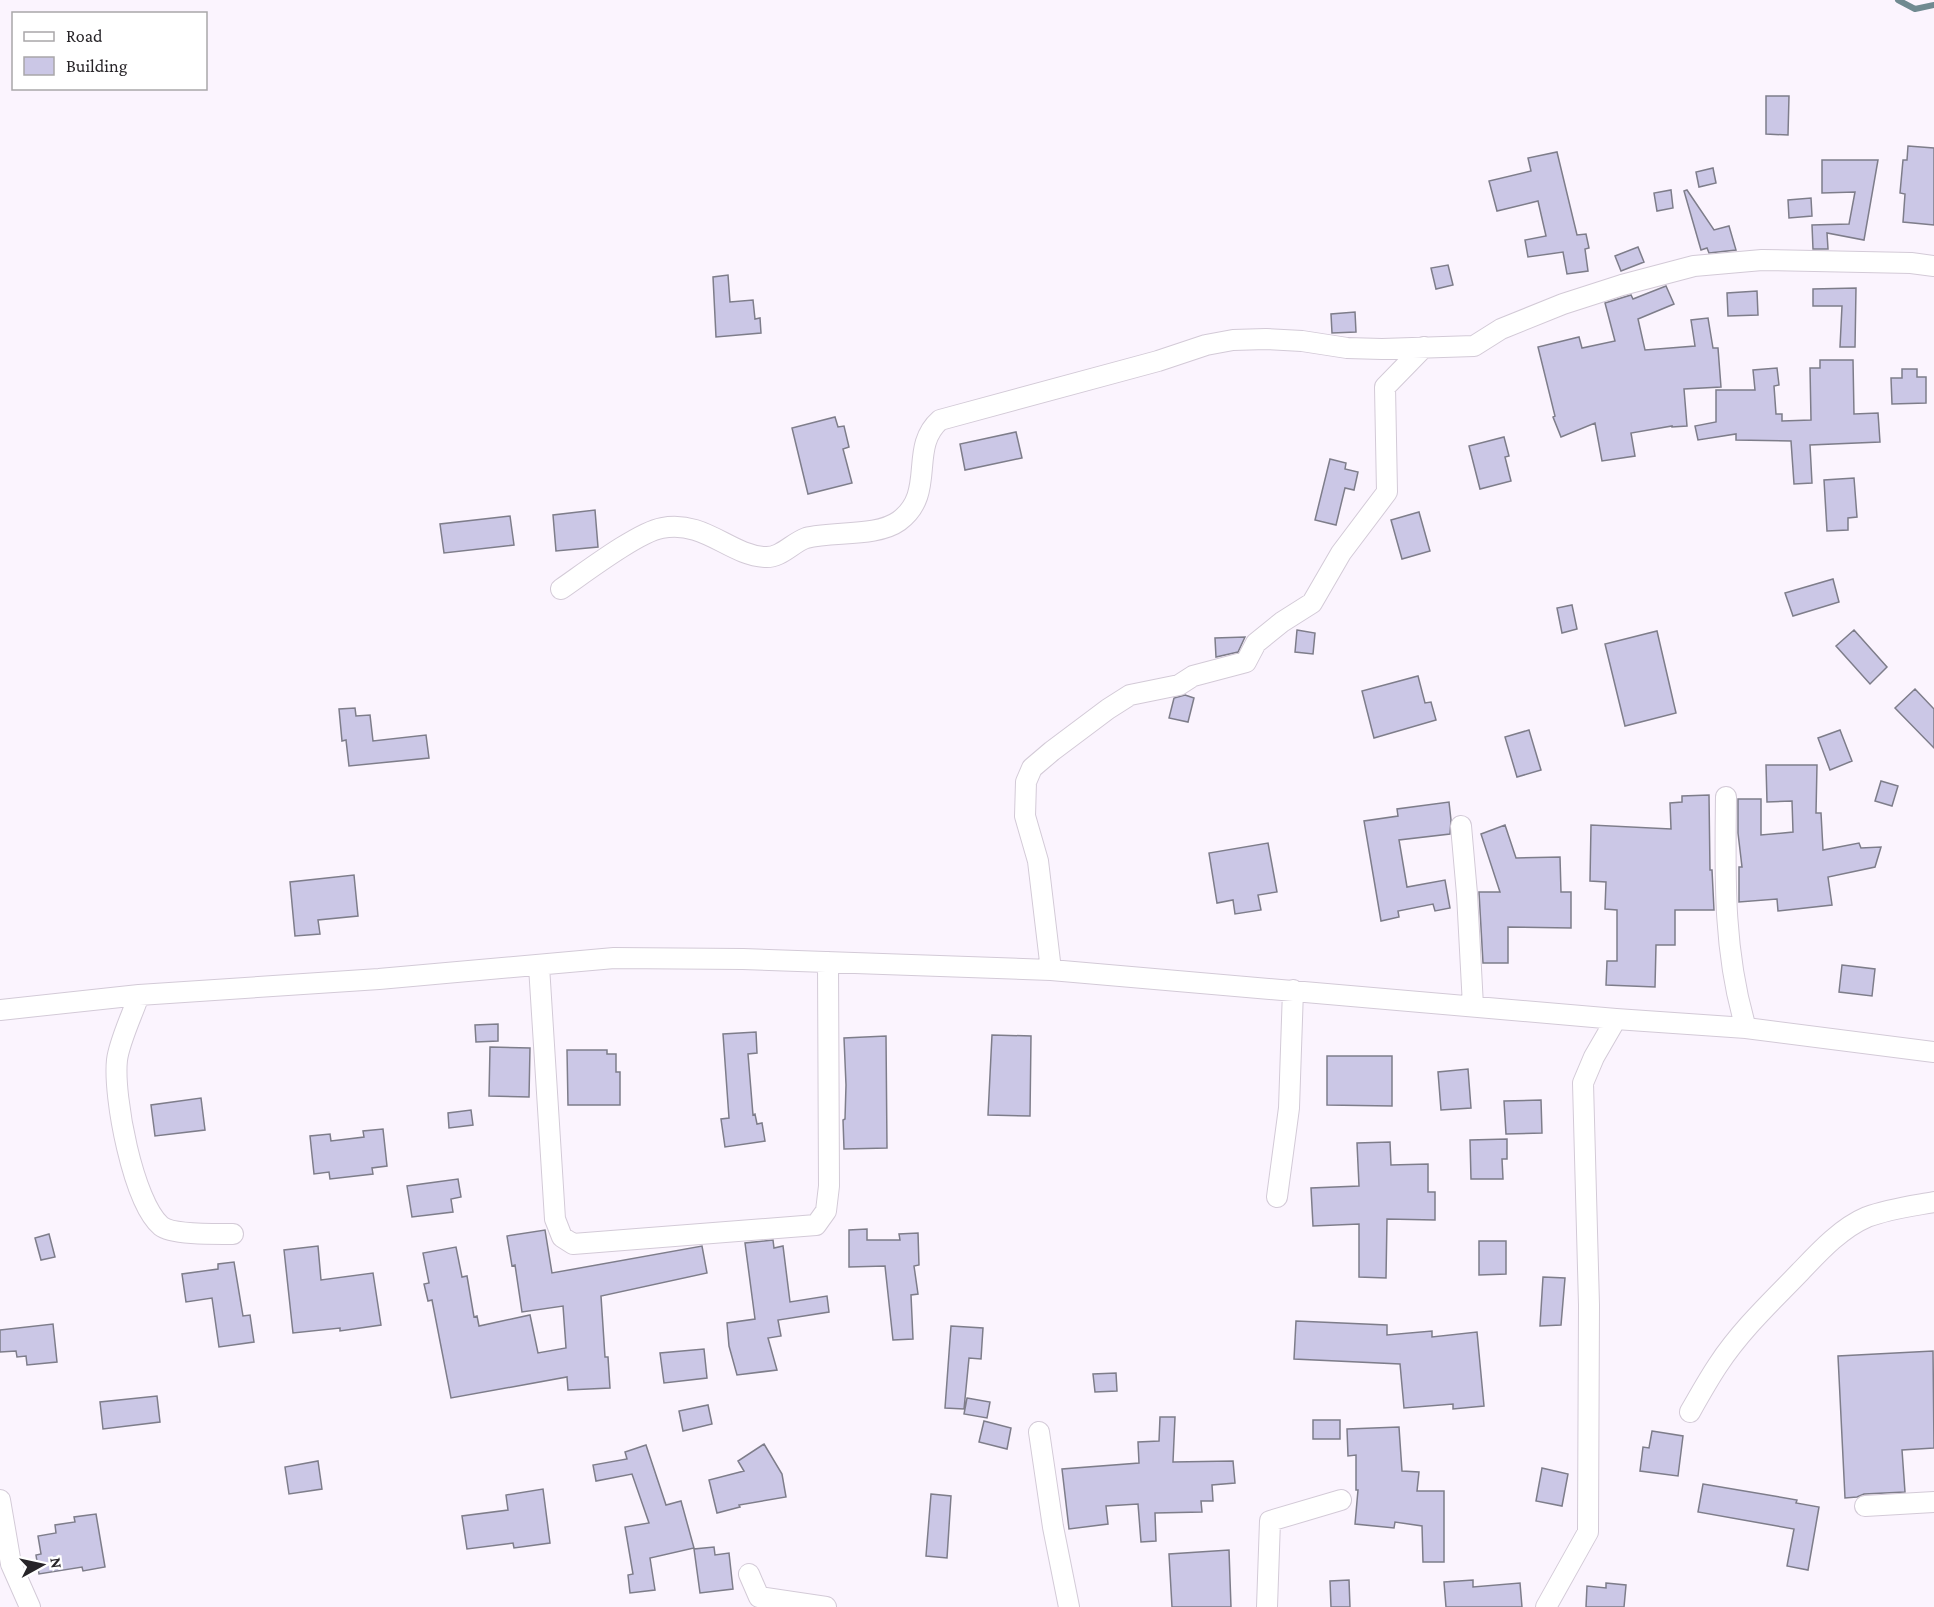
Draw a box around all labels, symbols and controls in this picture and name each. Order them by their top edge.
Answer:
legend [12,12,207,90]
text: Road [66,26,103,46]
text: Building [66,56,128,76]
north arrow [12,1535,72,1595]
text: N [47,1556,66,1570]

